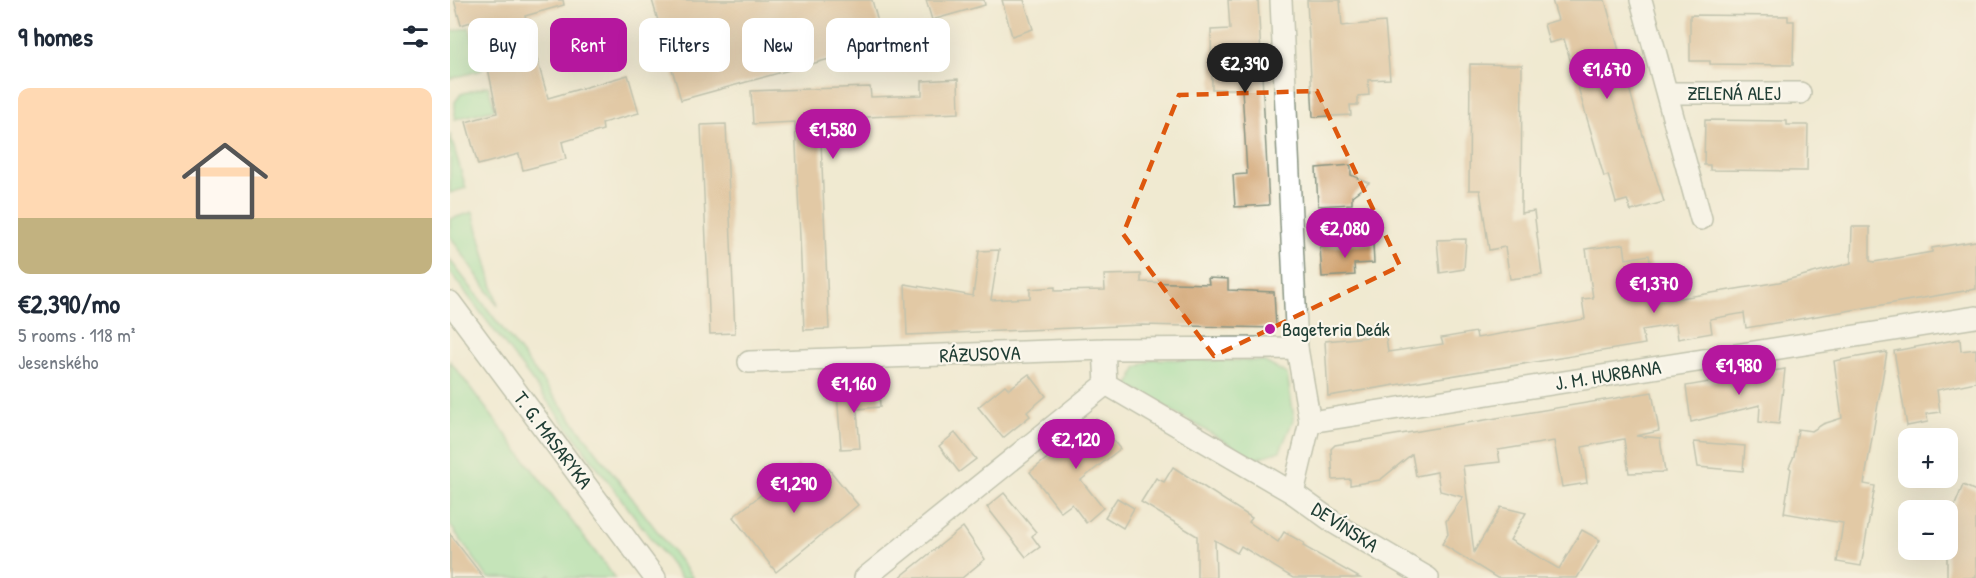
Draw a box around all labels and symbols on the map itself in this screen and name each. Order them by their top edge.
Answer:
pin: €2,390 [1196,43,1294,94]
pin: €1,670 [1558,49,1656,100]
street label: ZELENÁ ALEJ [1687,79,1781,106]
pin: €1,580 [784,109,882,160]
pin: €2,080 [1296,208,1394,259]
pin: €1,370 [1605,263,1703,314]
place label: Bageteria Deák [1282,315,1390,342]
marker: Bageteria Deák [1263,322,1277,336]
street label: RÁZUSOVA [939,339,1021,368]
pin: €1,980 [1690,345,1788,396]
street label: J. M. HURBANA [1553,353,1663,396]
pin: €1,160 [805,363,903,414]
street label: T. G. MASARYKA [508,385,599,494]
pin: €2,120 [1027,419,1125,470]
pin: €1,290 [745,463,843,514]
street label: DEVÍNSKA [1307,495,1384,558]

